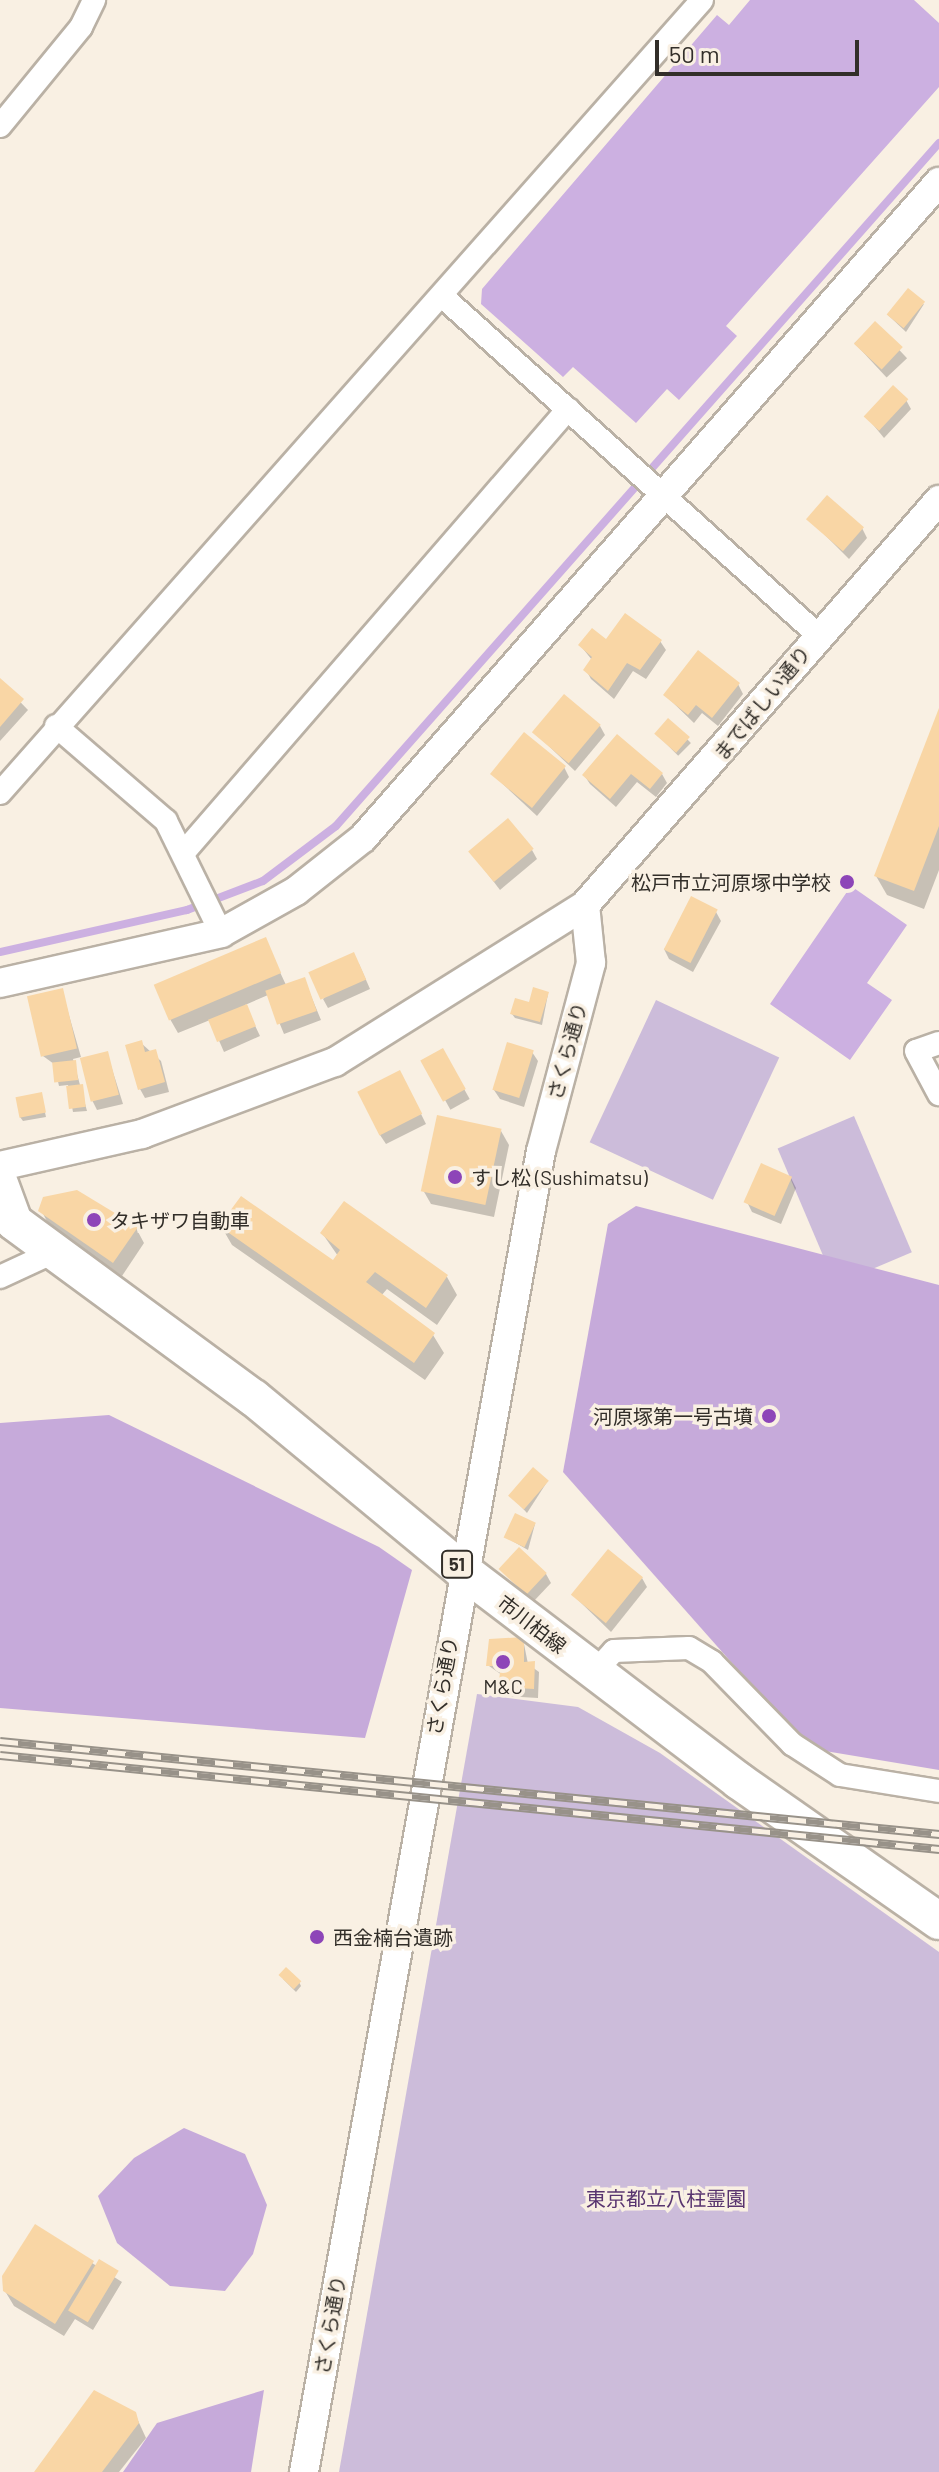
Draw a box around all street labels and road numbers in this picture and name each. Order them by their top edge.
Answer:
street label: までばしい通り [709,641,815,765]
street label: さくら通り [542,1000,592,1102]
road number: 51 [441,1550,473,1578]
street label: 市川柏線 [493,1590,571,1658]
street label: さくら通り [421,1635,463,1737]
street label: さくら通り [309,2274,351,2376]

